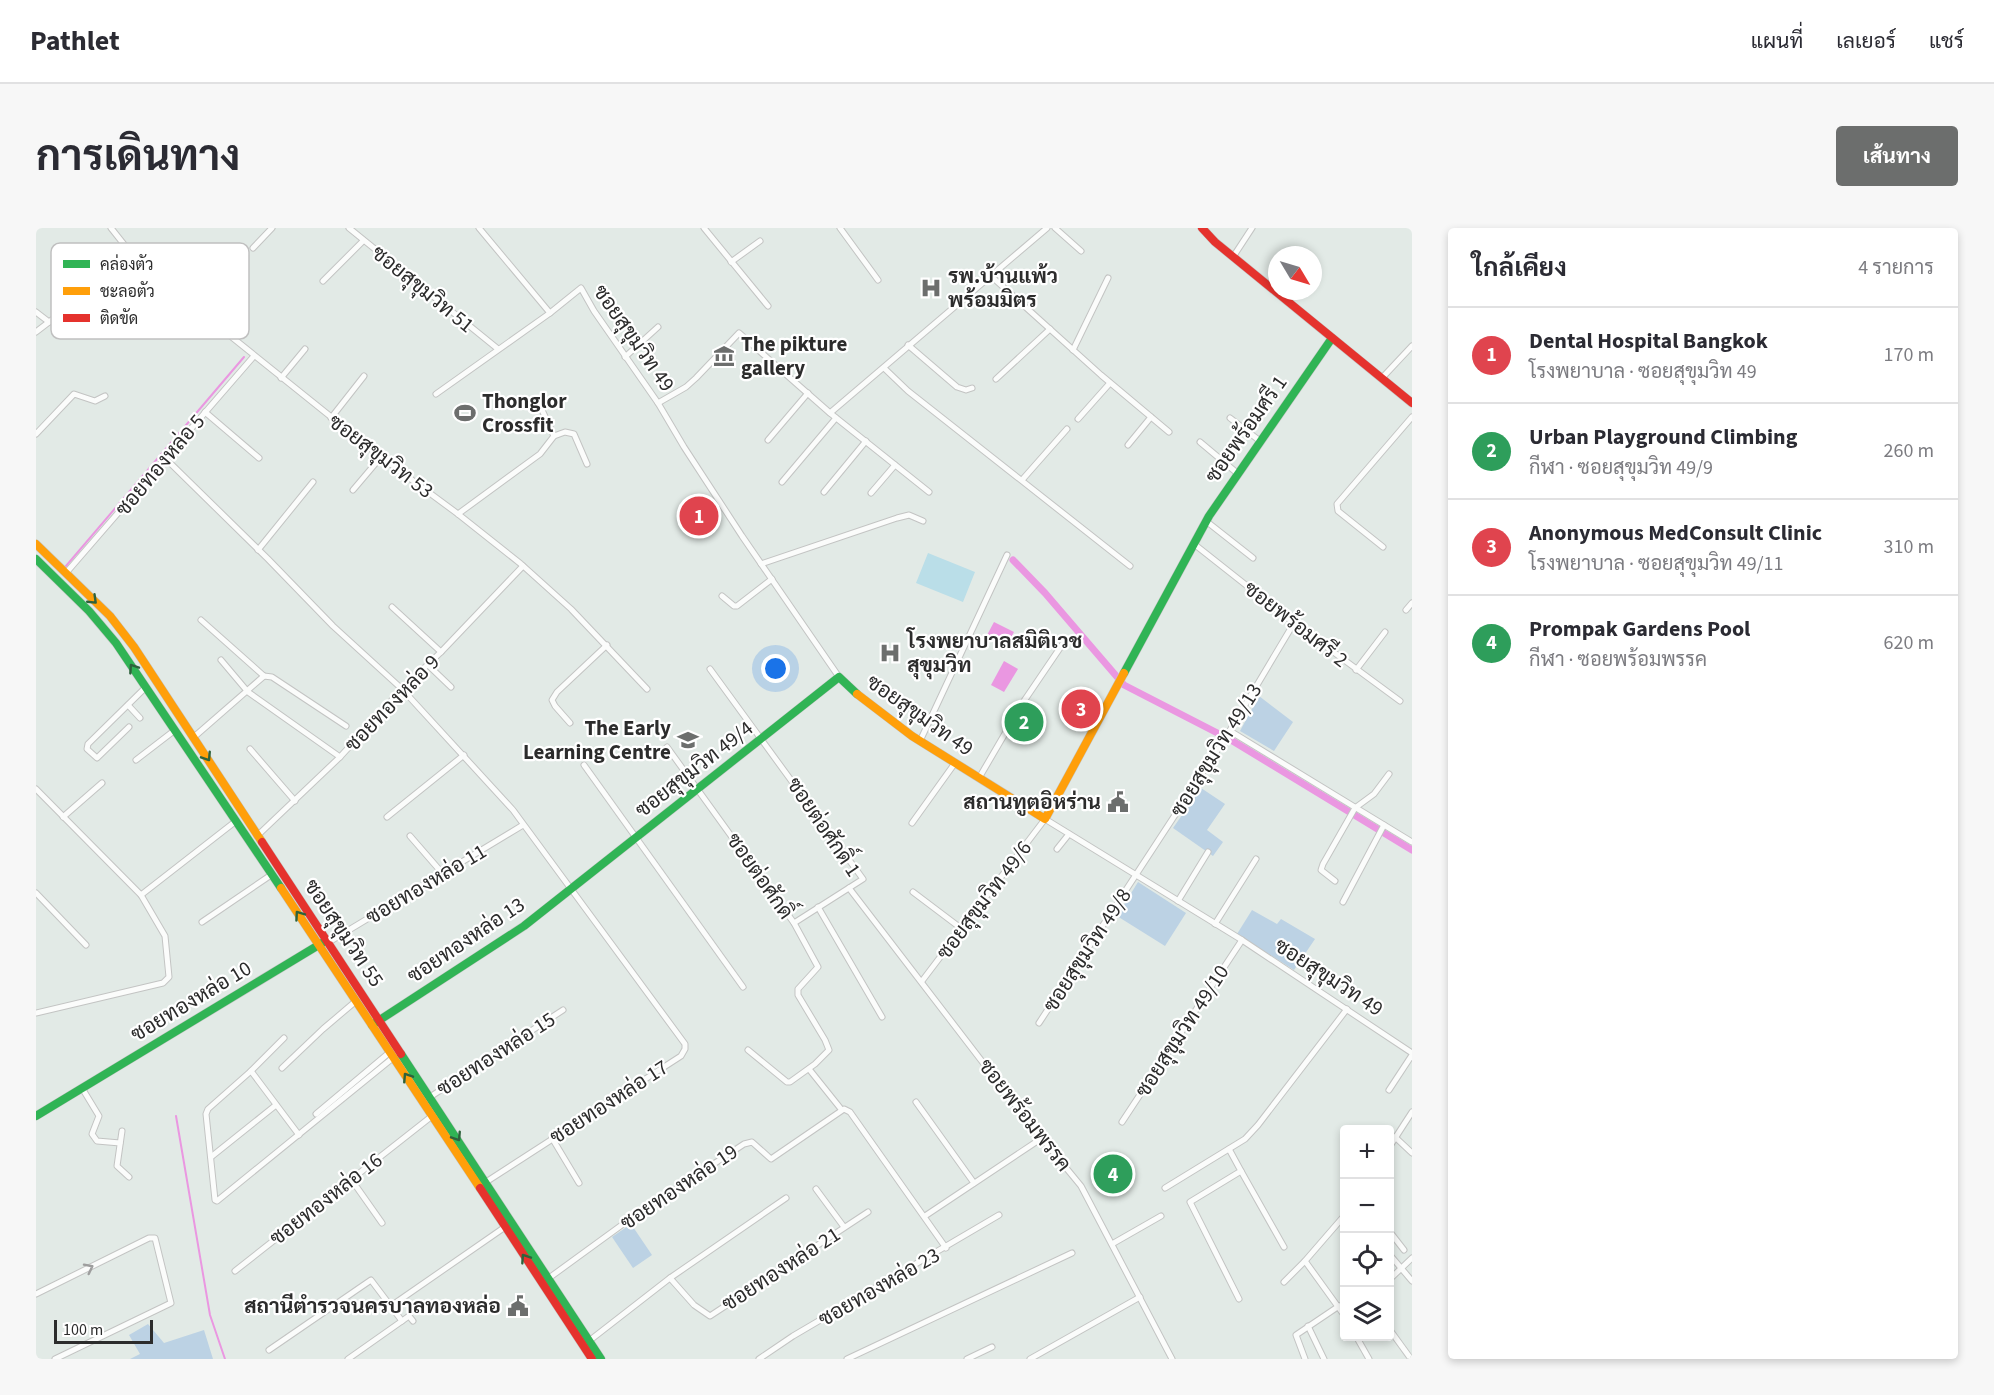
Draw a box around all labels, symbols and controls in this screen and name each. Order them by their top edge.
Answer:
text: Pathlet [30,21,120,61]
text: แผนที่ [1751,26,1803,56]
text: เลเยอร์ [1836,26,1896,56]
text: แชร์ [1929,26,1964,56]
button: เส้นทาง [1836,126,1958,186]
text: การเดินทาง [36,127,240,187]
street label: ซอยสุขุมวิท 51 [365,238,481,340]
legend [51,243,249,339]
north arrow [1268,246,1322,300]
text: ใกล้เคียง [1472,249,1567,286]
text: คล่องตัว [100,254,154,276]
text: 4 รายการ [1858,254,1934,282]
place label: รพ.บ้านแพ้ว พร้อมมิตร [948,261,1058,315]
hospital icon: รพ.บ้านแพ้ว พร้อมมิตร [919,276,943,300]
street label: ซอยสุขุมวิท 49 [586,278,682,398]
text: ชะลอตัว [100,281,155,303]
text: ติดขัด [100,308,138,330]
text: Dental Hospital Bangkok [1529,325,1768,357]
place label: The pikture gallery [741,329,847,383]
text: 1 [1486,341,1497,369]
text: 170 m [1884,341,1934,369]
museum icon: The pikture gallery [712,344,736,368]
text: โรงพยาบาล · ซอยสุขุมวิท 49 [1529,358,1757,386]
street label: ซอยพร้อมศรี 1 [1198,369,1294,489]
place label: Thonglor Crossfit [482,386,567,440]
sports icon: Thonglor Crossfit [453,401,477,425]
street label: ซอยทองหล่อ 5 [108,407,212,523]
street label: ซอยสุขุมวิท 53 [322,407,440,505]
text: Urban Playground Climbing [1529,421,1797,453]
text: 2 [1486,437,1497,465]
text: 260 m [1884,437,1934,465]
text: กีฬา · ซอยสุขุมวิท 49/9 [1529,454,1713,482]
pin: 1 [680,494,718,538]
text: Anonymous MedConsult Clinic [1529,517,1822,549]
text: 3 [1486,533,1497,561]
text: 310 m [1884,533,1934,561]
text: โรงพยาบาล · ซอยสุขุมวิท 49/11 [1529,550,1783,578]
street label: ซอยพร้อมศรี 2 [1237,574,1355,674]
one-way arrow [86,592,97,603]
text: Prompak Gardens Pool [1529,613,1750,645]
place label: โรงพยาบาลสมิติเวช สุขุมวิท [905,626,1082,680]
text: 4 [1486,629,1497,657]
text: 620 m [1884,629,1934,657]
hospital icon: โรงพยาบาลสมิติเวช สุขุมวิท [878,641,902,665]
text: กีฬา · ซอยพร้อมพรรค [1529,646,1707,674]
street label: ซอยทองหล่อ 9 [338,647,446,759]
your location [761,654,790,683]
one-way arrow [129,663,140,674]
street label: ซอยสุขุมวิท 49 [860,667,980,763]
street label: ซอยสุขุมวิท 49/13 [1163,677,1269,823]
pin: 3 [1062,686,1100,732]
pin: 2 [1004,700,1044,744]
place label: The Early Learning Centre [523,713,671,767]
street label: ซอยสุขุมวิท 49/4 [629,713,759,825]
school or university icon: The Early Learning Centre [676,728,700,752]
one-way arrow [200,751,211,762]
street label: ซอยต่อศักดิ์ 1 [780,768,873,883]
place label: สถานทูตอิหร่าน [963,787,1101,817]
public building icon: สถานทูตอิหร่าน [1106,790,1130,814]
street label: ซอยต่อศักดิ์ [719,824,805,925]
street label: ซอยสุขุมวิท 49/6 [929,834,1039,966]
street label: ซอยทองหล่อ 11 [360,836,492,932]
street label: ซอยสุขุมวิท 55 [297,873,391,993]
street label: ซอยสุขุมวิท 49/8 [1036,882,1138,1018]
street label: ซอยทองหล่อ 13 [401,890,531,990]
one-way arrow [295,910,306,921]
street label: ซอยสุขุมวิท 49 [1269,931,1389,1023]
street label: ซอยทองหล่อ 10 [125,953,257,1049]
street label: ซอยสุขุมวิท 49/10 [1128,959,1236,1103]
street label: ซอยทองหล่อ 15 [431,1004,561,1104]
street label: ซอยทองหล่อ 17 [544,1052,674,1152]
street label: ซอยพร้อมพรรค [971,1052,1079,1178]
one-way arrow [402,1073,414,1083]
map controls [1340,1125,1394,1341]
button: + [1340,1125,1394,1179]
one-way arrow [449,1131,460,1142]
street label: ซอยทองหล่อ 19 [614,1137,744,1237]
street label: ซอยทองหล่อ 16 [263,1145,389,1253]
pin: 4 [1094,1152,1132,1196]
button: − [1340,1179,1394,1233]
street label: ซอยทองหล่อ 21 [716,1219,846,1319]
button: locate [1340,1233,1394,1287]
street label: ซอยทองหล่อ 23 [813,1240,945,1334]
one-way arrow [521,1253,532,1264]
one-way arrow [82,1264,93,1275]
button: layers [1340,1287,1394,1341]
place label: สถานีตำรวจนครบาลทองหล่อ [244,1291,501,1321]
public building icon: สถานีตำรวจนครบาลทองหล่อ [506,1294,530,1318]
scale bar [54,1317,153,1344]
text: 100 m [63,1319,103,1341]

